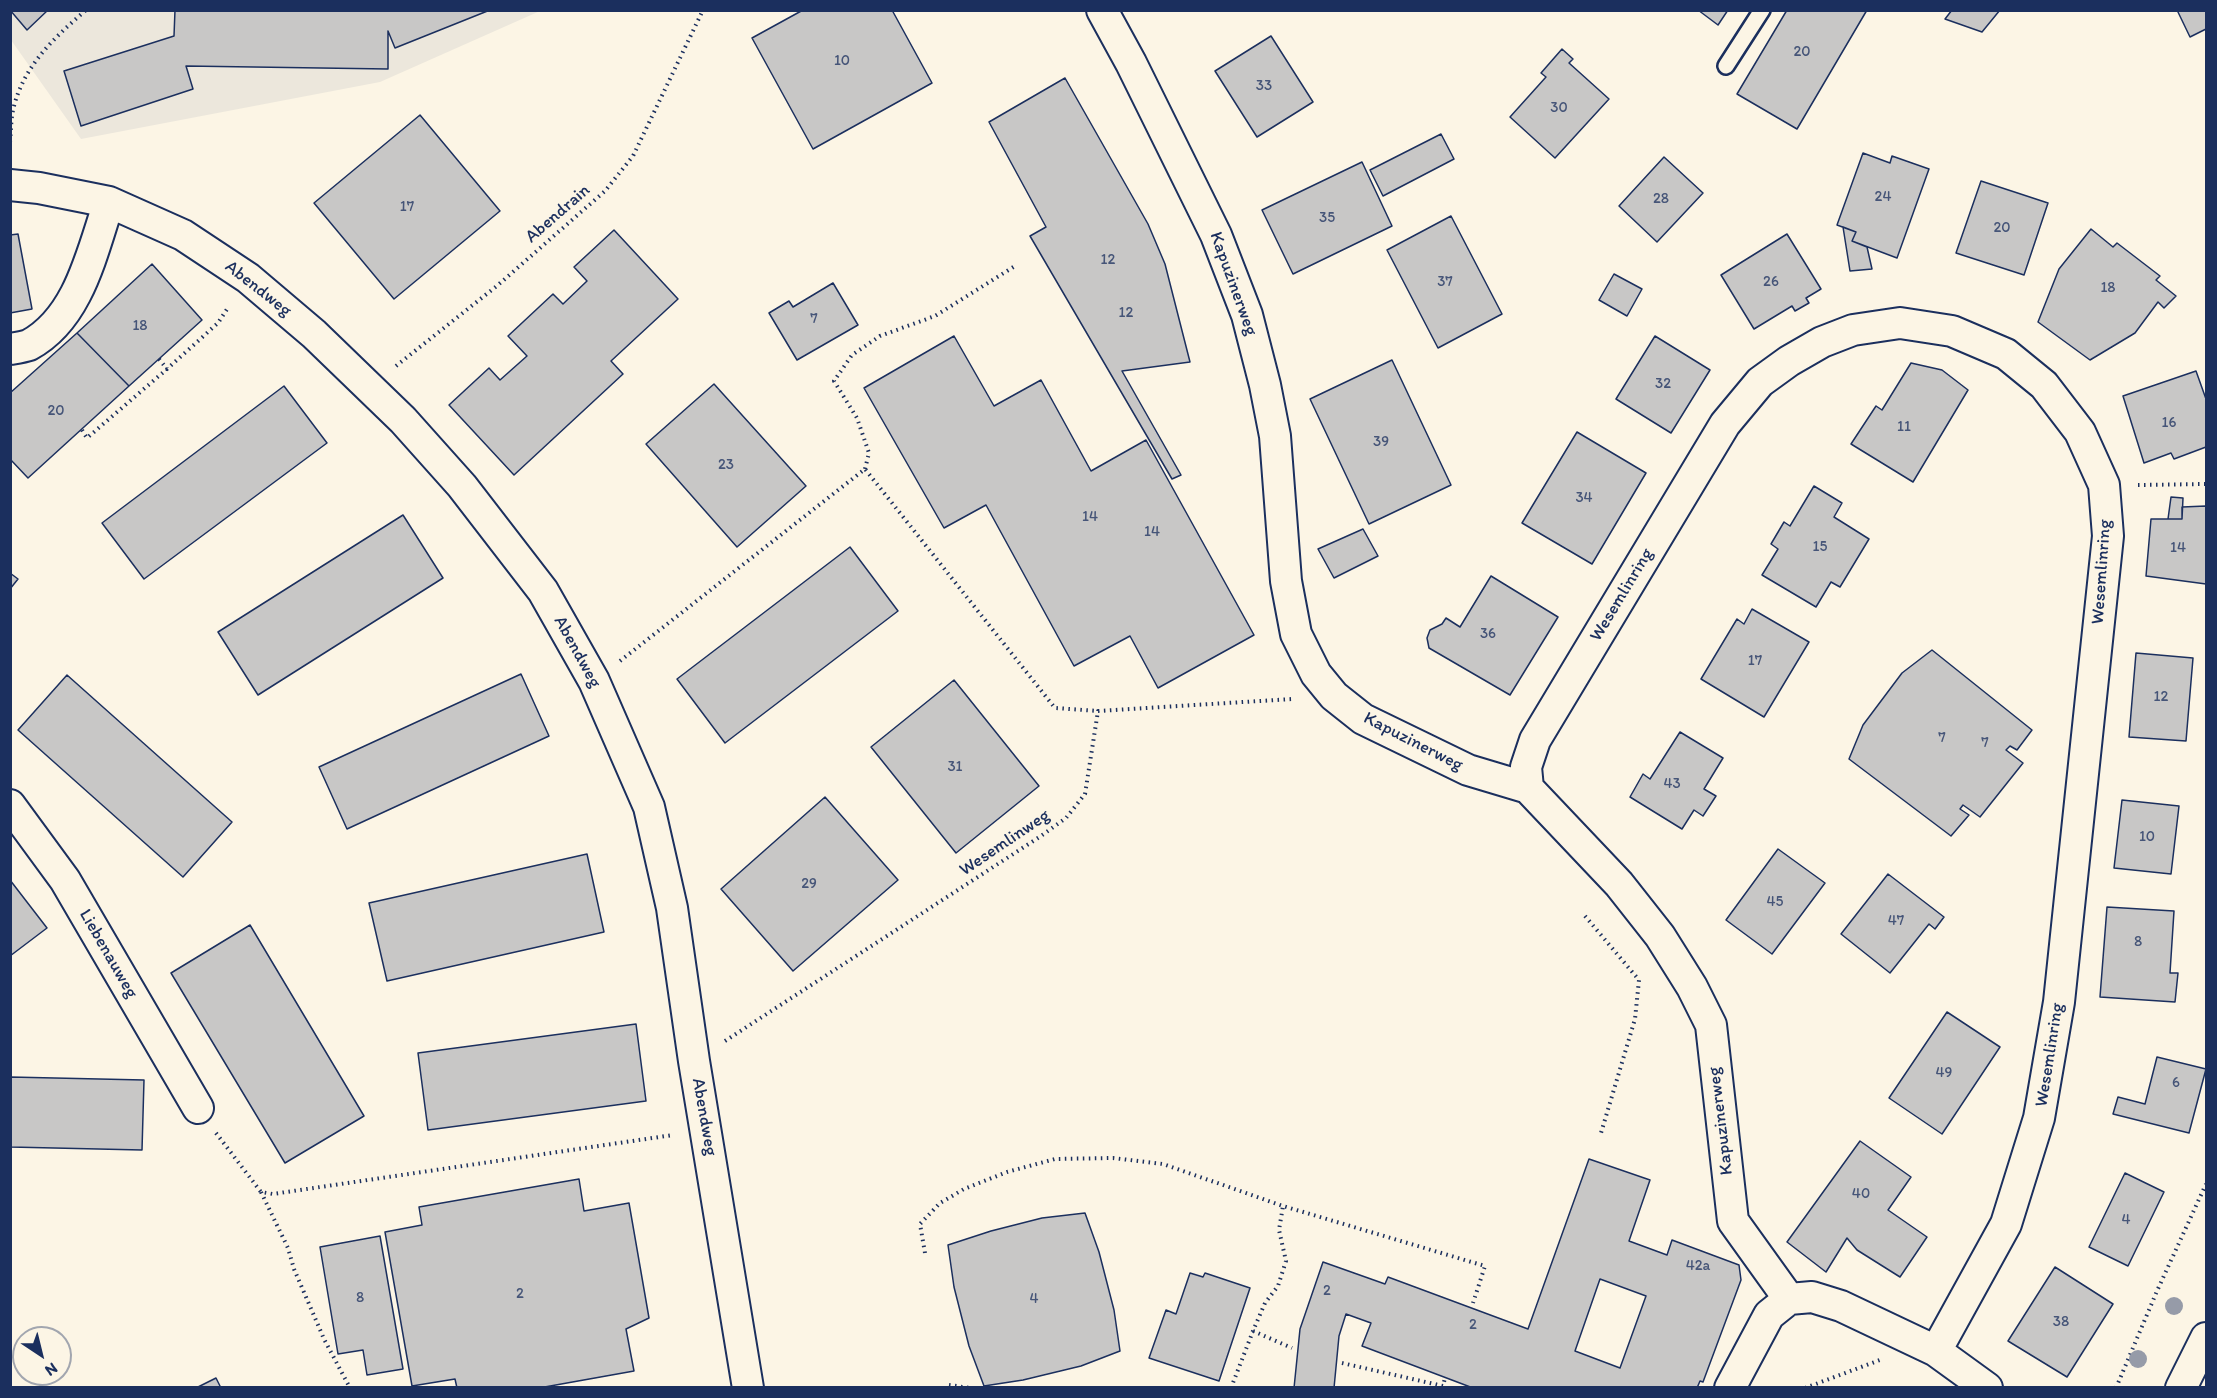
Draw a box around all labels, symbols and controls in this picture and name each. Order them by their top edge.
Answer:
house number: 20 [1793,43,1811,61]
house number: 10 [834,52,850,70]
house number: 33 [1256,77,1272,95]
house number: 30 [1550,99,1568,117]
street label: Abendrain [521,180,595,248]
house number: 24 [1875,188,1891,206]
house number: 28 [1653,190,1669,208]
house number: 17 [400,198,414,216]
house number: 35 [1319,209,1335,227]
house number: 20 [1993,219,2011,237]
street label: Kapuzinerweg [1204,229,1262,339]
house number: 12 [1101,251,1115,269]
street label: Abendweg [220,256,296,322]
house number: 37 [1437,273,1453,291]
house number: 26 [1763,273,1779,291]
house number: 18 [2100,279,2116,297]
house number: 12 [1119,304,1133,322]
house number: 7 [810,310,818,328]
house number: 18 [132,317,148,335]
house number: 32 [1655,375,1671,393]
house number: 20 [47,402,65,420]
house number: 16 [2162,414,2176,432]
house number: 11 [1897,418,1911,436]
house number: 39 [1373,433,1389,451]
house number: 23 [718,456,734,474]
house number: 34 [1575,489,1593,507]
house number: 14 [1082,508,1098,526]
street label: Wesemlinring [2088,519,2116,625]
house number: 14 [1144,523,1160,541]
house number: 15 [1813,538,1827,556]
house number: 14 [2170,539,2186,557]
street label: Wesemlinring [1586,544,1658,646]
street label: Abendweg [548,612,606,692]
house number: 36 [1480,625,1496,643]
house number: 17 [1748,652,1762,670]
house number: 12 [2154,688,2168,706]
street label: Kapuzinerweg [1360,708,1466,776]
house number: 7 [1938,729,1946,747]
house number: 7 [1981,734,1989,752]
house number: 31 [947,758,963,776]
house number: 43 [1663,775,1681,793]
street label: Wesemlinweg [956,805,1054,881]
house number: 10 [2139,828,2155,846]
house number: 29 [801,875,817,893]
house number: 45 [1767,893,1783,911]
street label: Liebenauweg [74,906,142,1002]
house number: 47 [1888,912,1904,930]
house number: 8 [2134,933,2142,951]
street label: Wesemlinring [2031,1001,2069,1109]
house number: 49 [1936,1064,1952,1082]
street label: Kapuzinerweg [1704,1066,1738,1176]
house number: 6 [2172,1074,2180,1092]
street label: Abendweg [687,1076,721,1158]
house number: 40 [1852,1185,1870,1203]
house number: 4 [2121,1211,2131,1229]
house number: 42a [1686,1257,1710,1275]
house number: 2 [1323,1282,1331,1300]
house number: 2 [516,1285,524,1303]
house number: 8 [356,1289,364,1307]
house number: 4 [1029,1290,1039,1308]
house number: 38 [2053,1313,2069,1331]
house number: 2 [1469,1316,1477,1334]
north arrow [12,1326,72,1386]
text: N [42,1359,61,1380]

